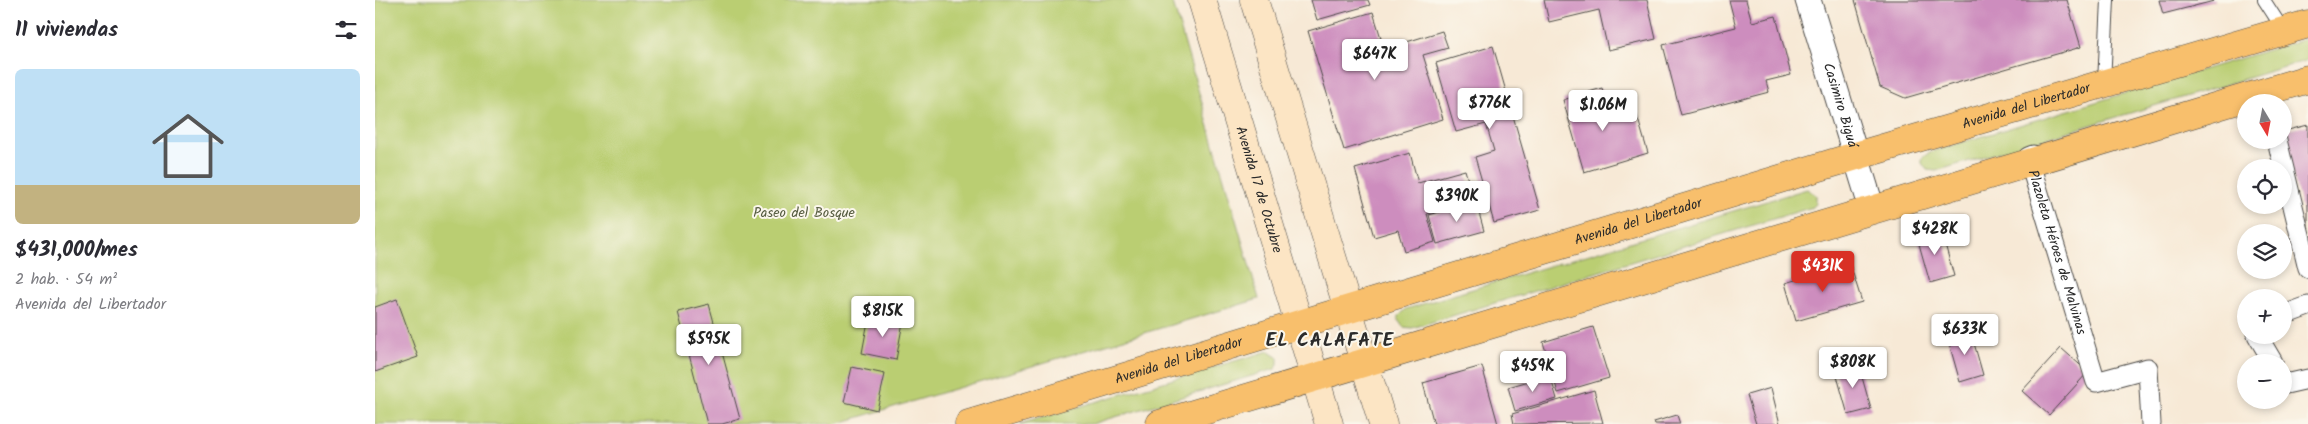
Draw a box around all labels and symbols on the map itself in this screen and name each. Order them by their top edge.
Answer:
pin: $647K [1340,38,1410,81]
street label: Casimiro Biguá [1817,60,1864,152]
street label: Avenida del Libertador [1960,77,2094,135]
pin: $776K [1455,88,1525,130]
pin: $1.06M [1562,90,1644,132]
north arrow [2237,94,2293,149]
street label: Avenida 17 de Octubre [1229,124,1288,256]
street label: Plazoleta Héroes de Malvinas [2022,167,2092,338]
pin: $390K [1422,180,1492,223]
street label: Avenida del Libertador [1572,192,1706,252]
park label: Paseo del Bosque [753,202,855,224]
pin: $428K [1900,214,1970,256]
pin: $431K [1788,250,1858,293]
pin: $815K [848,296,918,338]
pin: $633K [1930,314,2000,356]
pin: $595K [674,324,744,366]
district label: EL CALAFATE [1266,326,1395,356]
street label: Avenida del Libertador [1112,331,1247,390]
pin: $808K [1818,346,1888,389]
pin: $459K [1498,350,1568,393]

